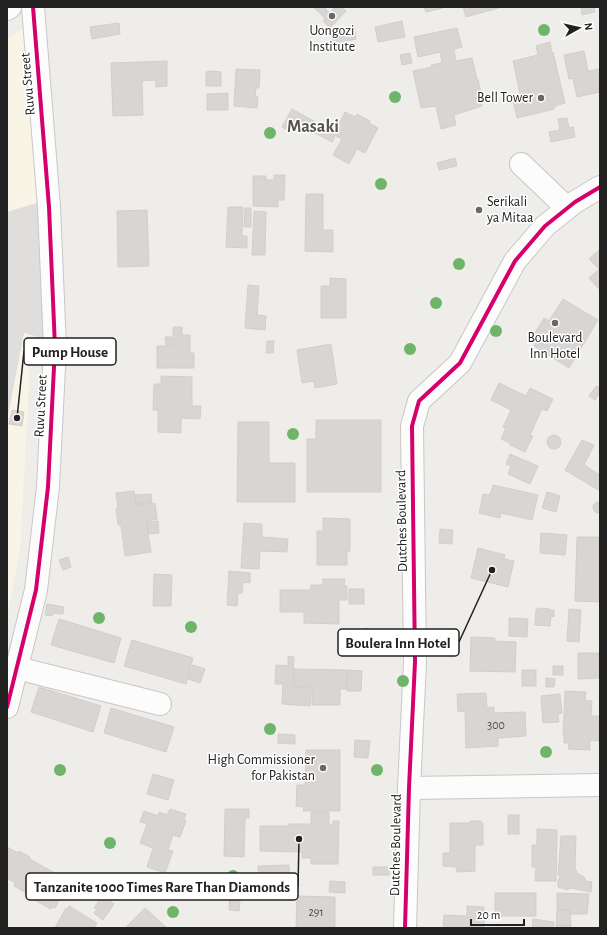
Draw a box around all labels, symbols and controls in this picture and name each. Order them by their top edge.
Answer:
north arrow [559,8,599,48]
marker: Uongozi Institute [327,11,337,21]
text: N [582,22,594,31]
place label: Uongozi Institute [309,24,355,54]
street label: Ruvu Street [18,52,38,116]
place label: Bell Tower [477,91,533,105]
marker: Bell Tower [536,93,546,103]
district label: Masaki [287,118,339,136]
place label: Serikali ya Mitaa [486,195,534,225]
marker: Serikali ya Mitaa [474,205,484,215]
marker: Boulevard Inn Hotel [550,318,560,328]
place label: Boulevard Inn Hotel [527,331,583,361]
callout: Pump House [24,338,116,365]
text: Pump House [32,345,108,360]
street label: Ruvu Street [32,374,50,438]
street label: Dutches Boulevard [394,470,410,572]
callout: Boulera Inn Hotel [338,629,459,656]
text: Boulera Inn Hotel [345,636,451,651]
house number: 300 [487,719,505,731]
place label: High Commissioner for Pakistan [208,753,315,783]
marker: High Commissioner for Pakistan [318,763,328,773]
street label: Dutches Boulevard [388,794,404,896]
callout: Tanzanite 1000 Times Rare Than Diamonds [26,873,298,900]
text: Tanzanite 1000 Times Rare Than Diamonds [34,880,290,895]
scale bar [471,901,524,927]
house number: 291 [308,906,324,918]
text: 20 m [477,909,500,921]

